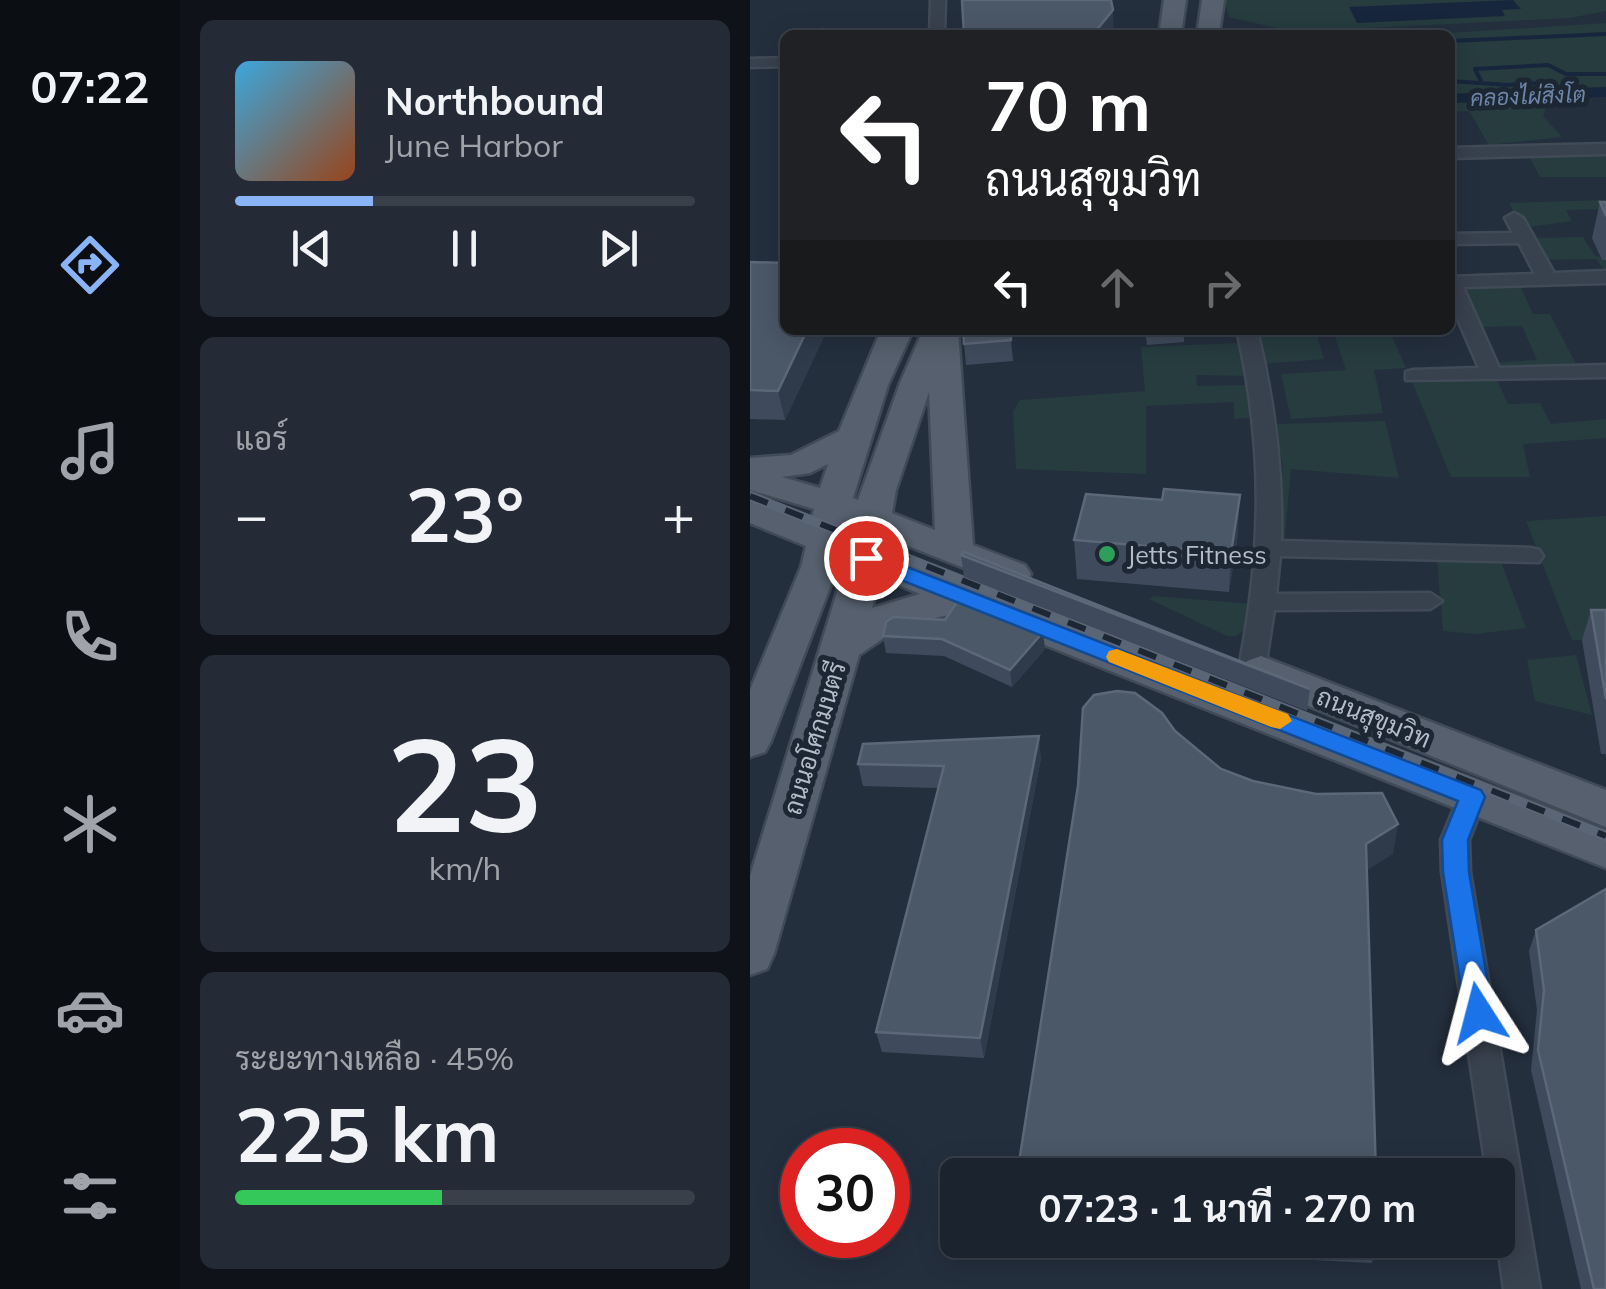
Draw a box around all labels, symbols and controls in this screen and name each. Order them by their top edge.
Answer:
text: 07:22 [30,58,150,114]
text: 70 m [985,61,1151,149]
icon: left [820,70,950,200]
text: Northbound [385,77,605,125]
water label: คลองไผ่สิงโต [1470,80,1586,112]
text: June Harbor [385,125,563,165]
text: ถนนสุขุมวิท [985,151,1202,207]
icon: previous [284,221,339,276]
icon: pause [437,221,492,276]
icon: next [591,221,646,276]
icon: directions [55,230,125,300]
icon: left [985,260,1040,315]
icon: ahead [1090,260,1145,315]
icon: right [1195,260,1250,315]
icon: music [55,416,125,486]
text: แอร์ [235,418,288,458]
text: 23° [406,467,524,561]
text: − [235,480,268,549]
text: + [662,480,695,549]
pin [824,516,909,601]
icon: arrive [839,531,894,586]
place label: Jetts Fitness [1127,539,1267,570]
marker: Jetts Fitness [1096,543,1118,565]
icon: phone [55,602,125,672]
street label: ถนนอโศกมนตรี [776,658,852,818]
street label: ถนนสุขุมวิท [1311,680,1436,757]
text: 23 [387,701,543,865]
icon: climate [55,789,125,859]
text: km/h [429,848,501,888]
position arrow [1427,961,1531,1065]
icon: car [55,975,125,1045]
text: ระยะทางเหลือ · 45% [235,1038,514,1078]
text: 225 km [235,1087,499,1181]
speed limit sign: 30 [780,1128,910,1258]
icon: filters [55,1161,125,1231]
text: 07:23 · 1 นาที · 270 m [1039,1184,1416,1232]

